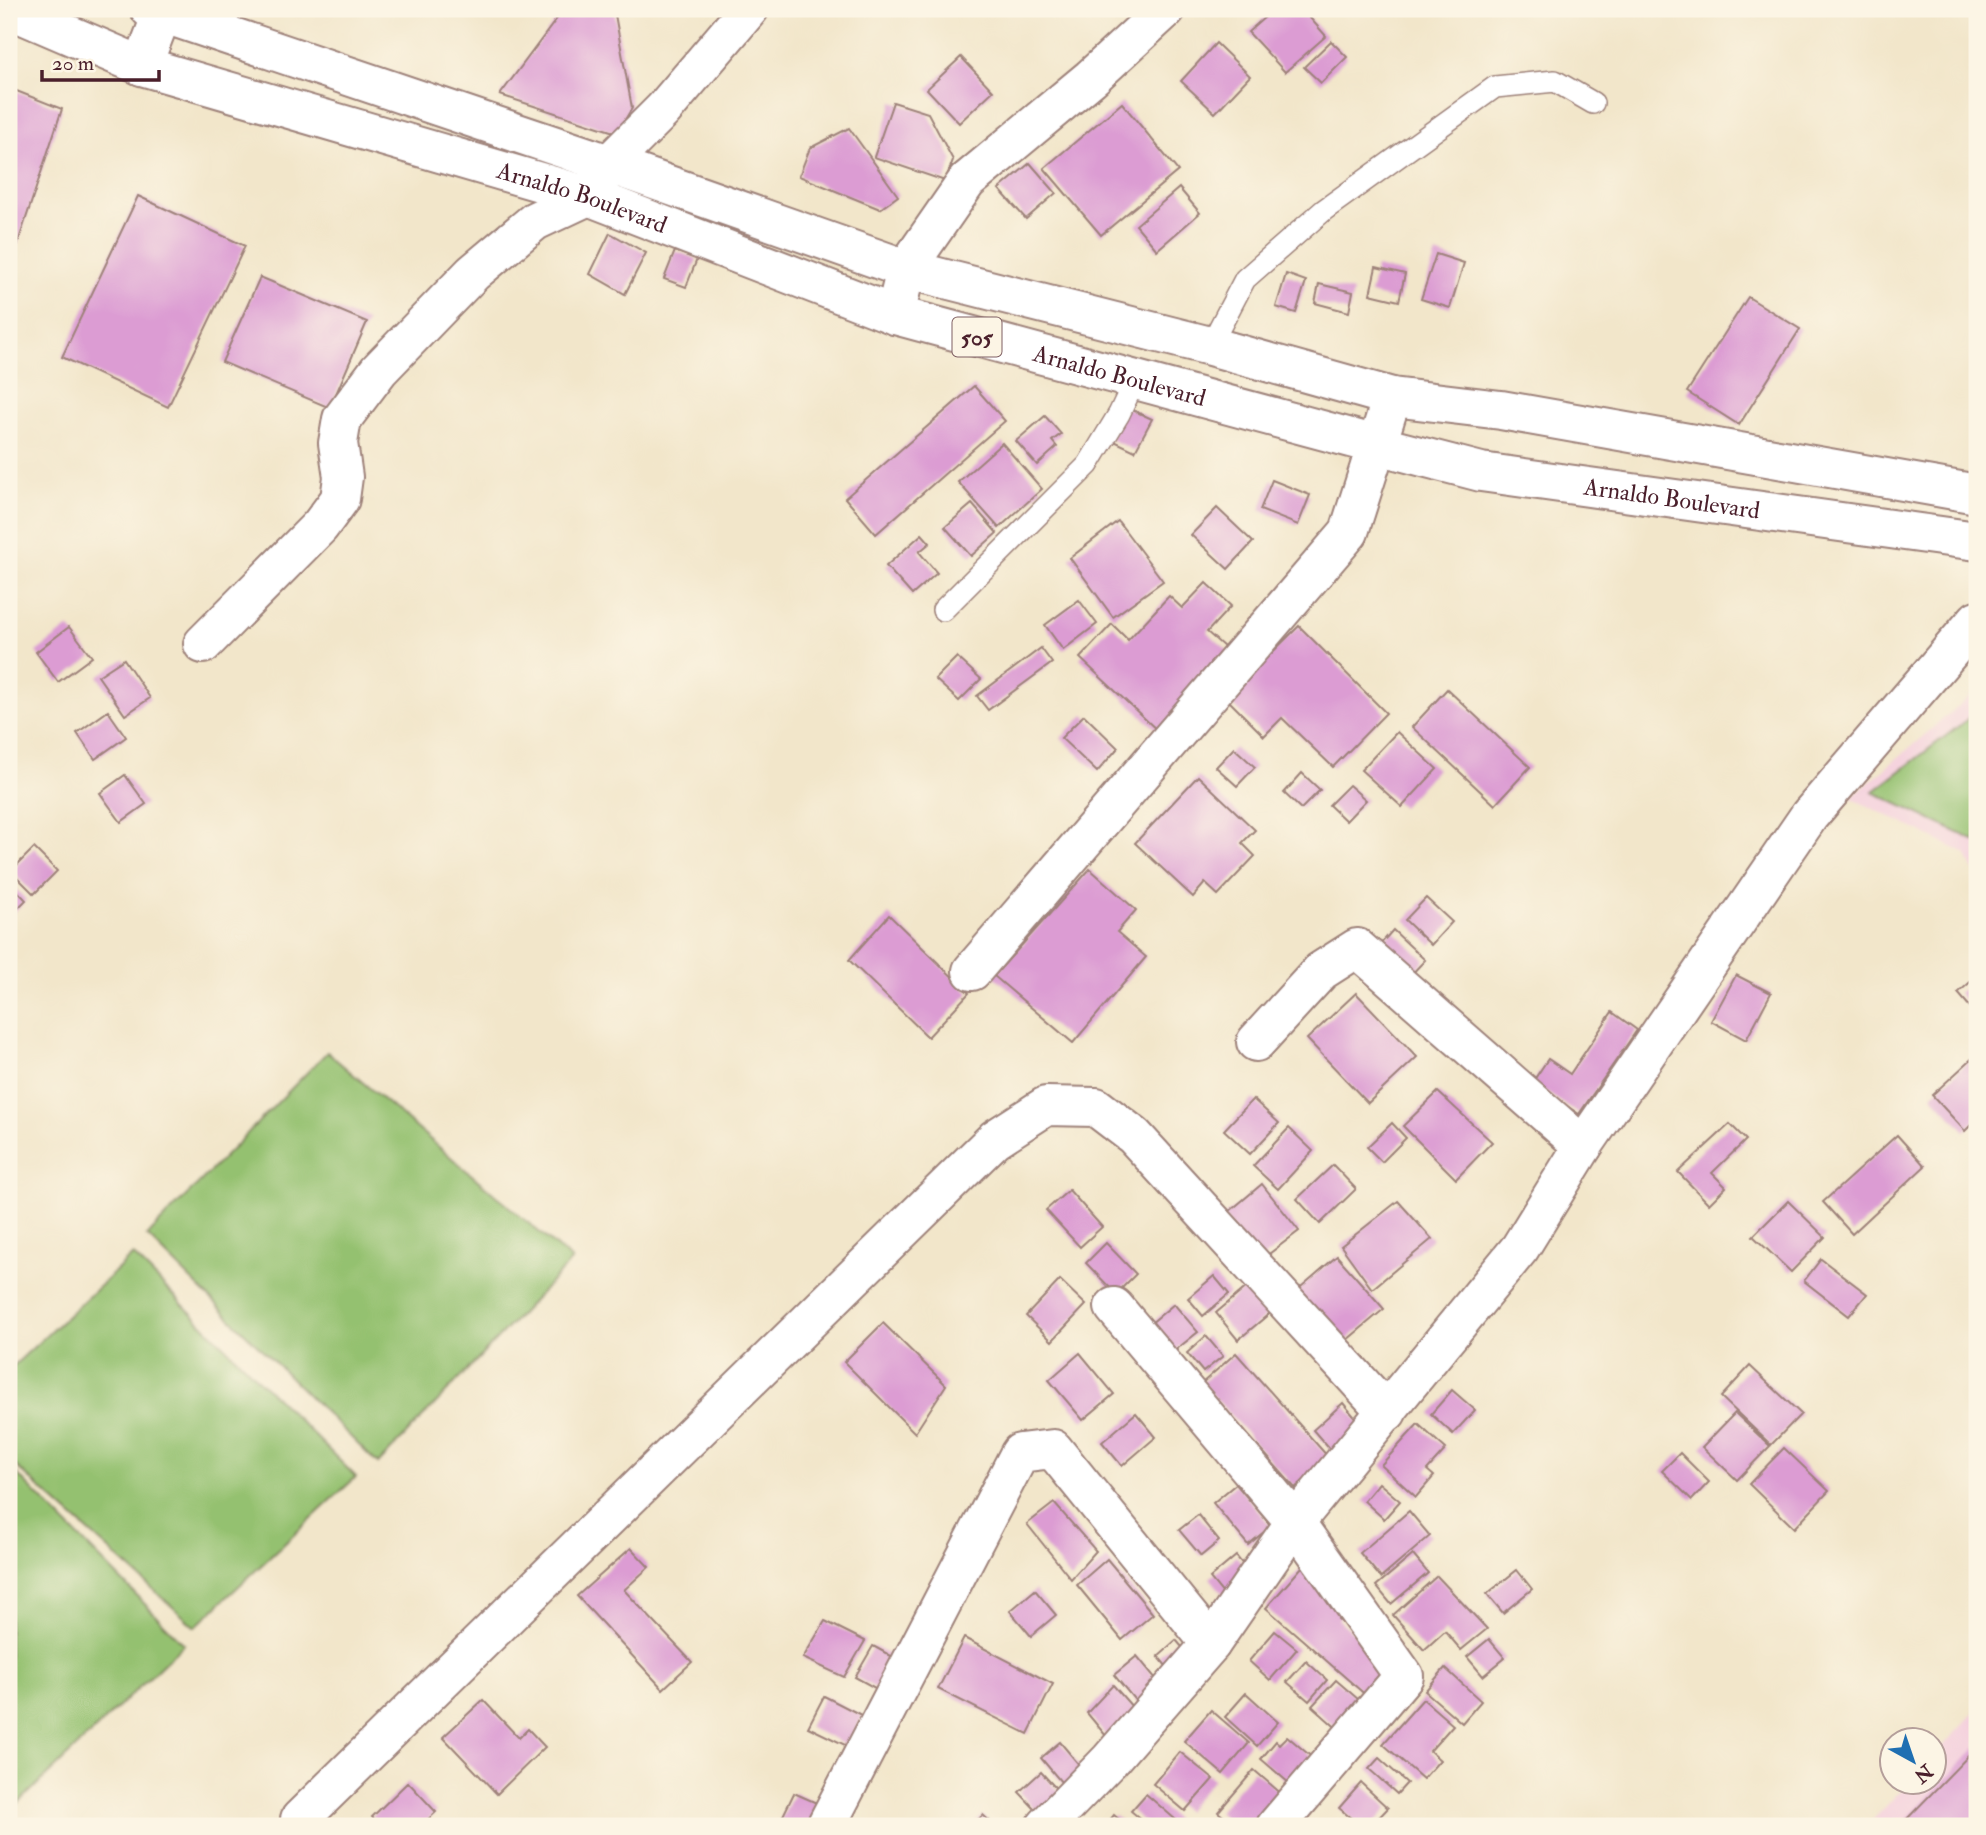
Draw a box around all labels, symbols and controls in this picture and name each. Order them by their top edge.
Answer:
scale bar [42,38,159,82]
text: 20 m [52,50,94,77]
street label: Arnaldo Boulevard [492,155,671,241]
road number: 505 [953,318,1002,356]
street label: Arnaldo Boulevard [1029,338,1209,414]
street label: Arnaldo Boulevard [1581,471,1762,527]
north arrow [1878,1727,1948,1797]
text: N [1908,1758,1938,1789]

